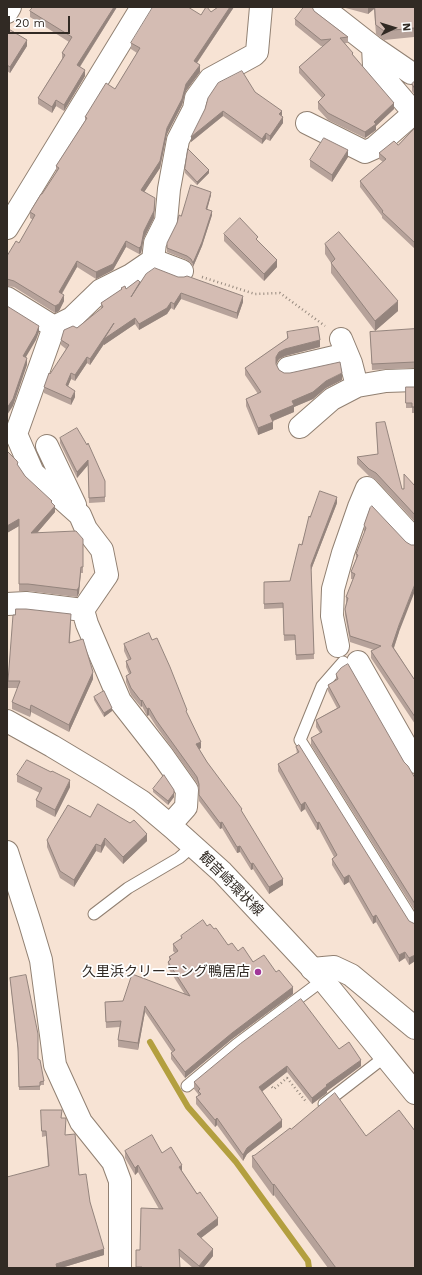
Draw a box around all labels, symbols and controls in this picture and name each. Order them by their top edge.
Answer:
scale bar [10,8,72,34]
north arrow [374,8,414,48]
text: 20 m [15,16,45,30]
text: N [400,23,413,32]
street label: 観音崎環状線 [195,848,267,920]
place label: 久里浜クリーニング鴨居店 [82,964,250,980]
marker: 久里浜クリーニング鴨居店 [253,967,263,977]

